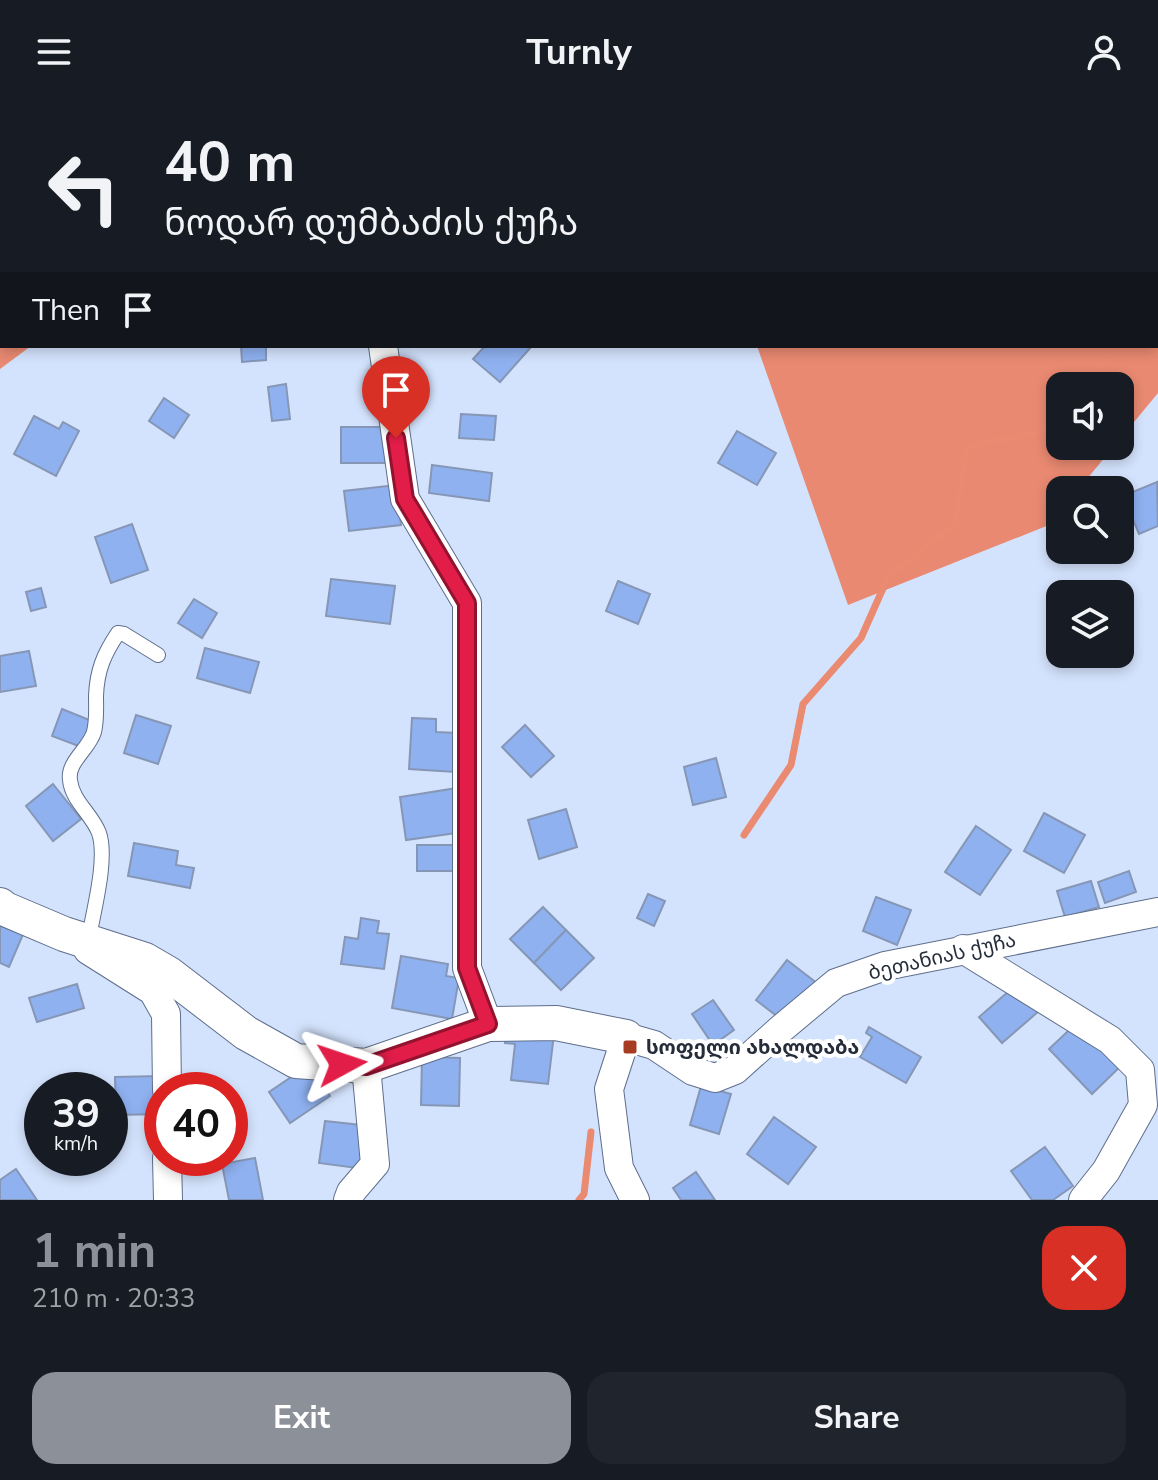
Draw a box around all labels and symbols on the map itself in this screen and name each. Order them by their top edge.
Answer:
pin [362,356,430,438]
street label: ბეთანიას ქუჩა [866,926,1019,987]
position arrow [300,1022,384,1106]
place label: სოფელი ახალდაბა [646,1034,859,1061]
marker: სოფელი ახალდაბა [621,1038,639,1056]
speed limit sign: 40 [144,1072,248,1176]

